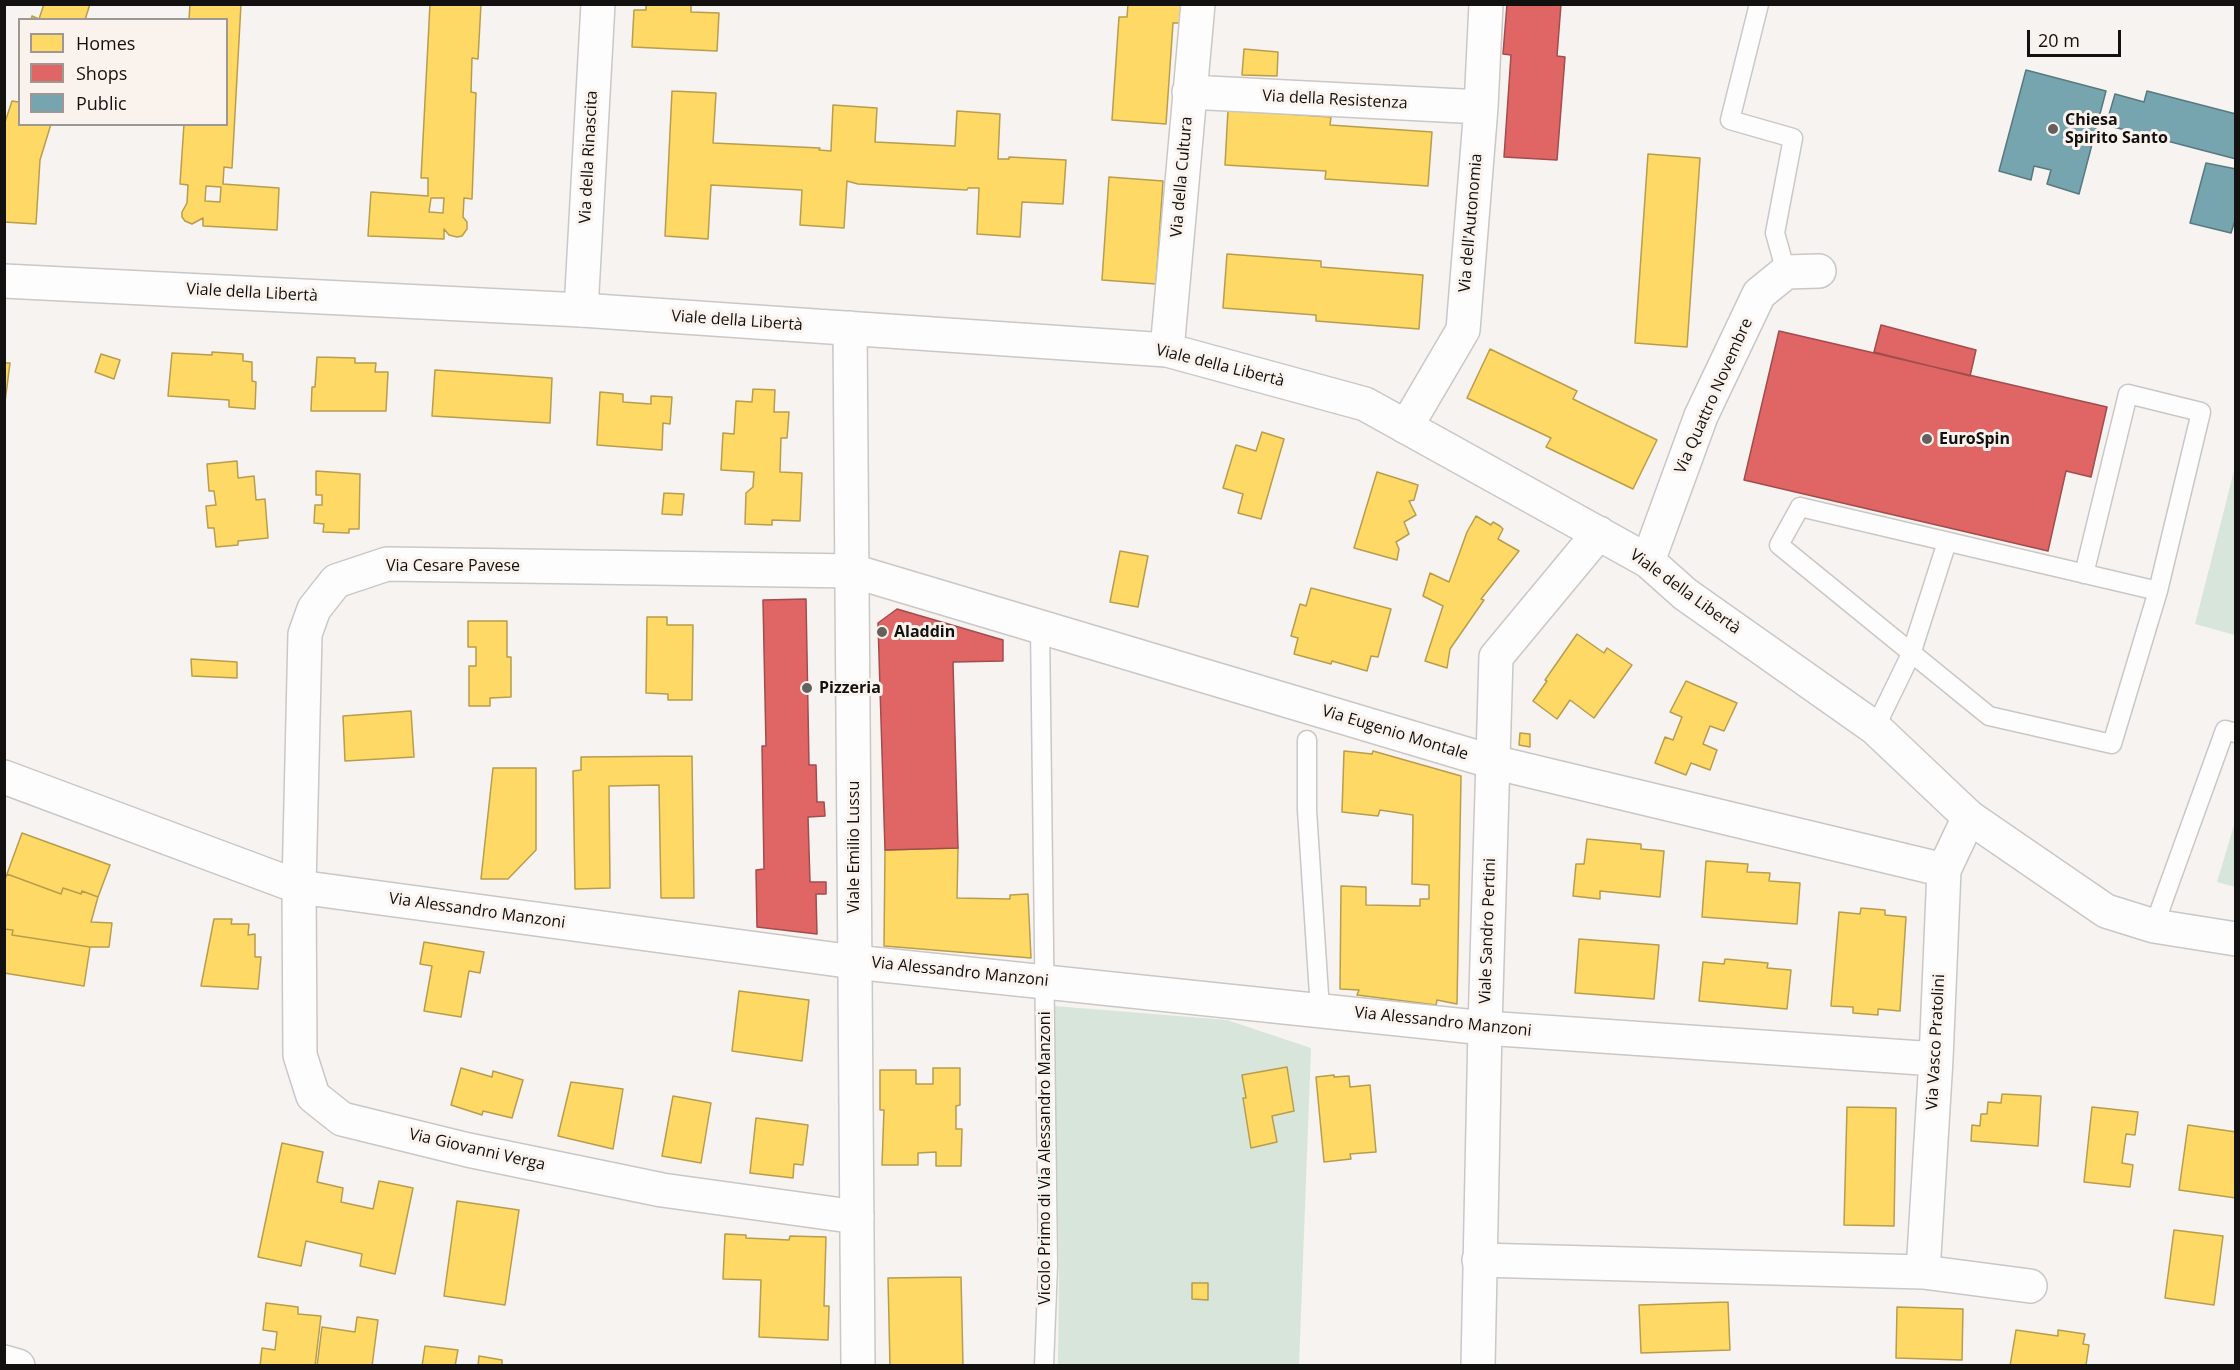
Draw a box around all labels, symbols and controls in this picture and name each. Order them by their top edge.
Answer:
legend [18,18,228,126]
scale bar [2030,18,2124,56]
text: 20 m [2038,28,2080,52]
text: Homes [76,31,135,55]
text: Shops [76,61,127,85]
street label: Via della Resistenza [1262,87,1408,113]
street label: Via della Rinascita [576,90,602,224]
text: Public [76,91,127,115]
place label: Chiesa Spirito Santo [2065,110,2168,148]
street label: Via della Cultura [1167,116,1197,238]
marker: Chiesa Spirito Santo [2046,122,2060,136]
street label: Via dell'Autonomia [1455,153,1487,293]
street label: Viale della Libertà [186,280,318,306]
street label: Viale della Libertà [671,307,803,335]
street label: Via Quattro Novembre [1671,315,1757,477]
street label: Viale della Libertà [1154,341,1286,391]
place label: EuroSpin [1939,429,2010,449]
marker: EuroSpin [1920,432,1934,446]
street label: Viale della Libertà [1626,545,1744,639]
street label: Via Cesare Pavese [386,556,520,576]
place label: Aladdin [894,622,955,642]
marker: Aladdin [875,625,889,639]
place label: Pizzeria [819,678,881,698]
marker: Pizzeria [800,681,814,695]
street label: Via Eugenio Montale [1319,702,1471,764]
street label: Viale Emilio Lussu [844,781,864,913]
street label: Viale Sandro Pertini [1476,858,1500,1004]
street label: Via Alessandro Manzoni [388,889,566,933]
street label: Via Alessandro Manzoni [871,953,1049,991]
street label: Via Vasco Pratolini [1923,973,1949,1111]
street label: Via Alessandro Manzoni [1354,1003,1532,1041]
street label: Vicolo Primo di Via Alessandro Manzoni [1035,1011,1055,1305]
street label: Via Giovanni Verga [407,1125,547,1175]

